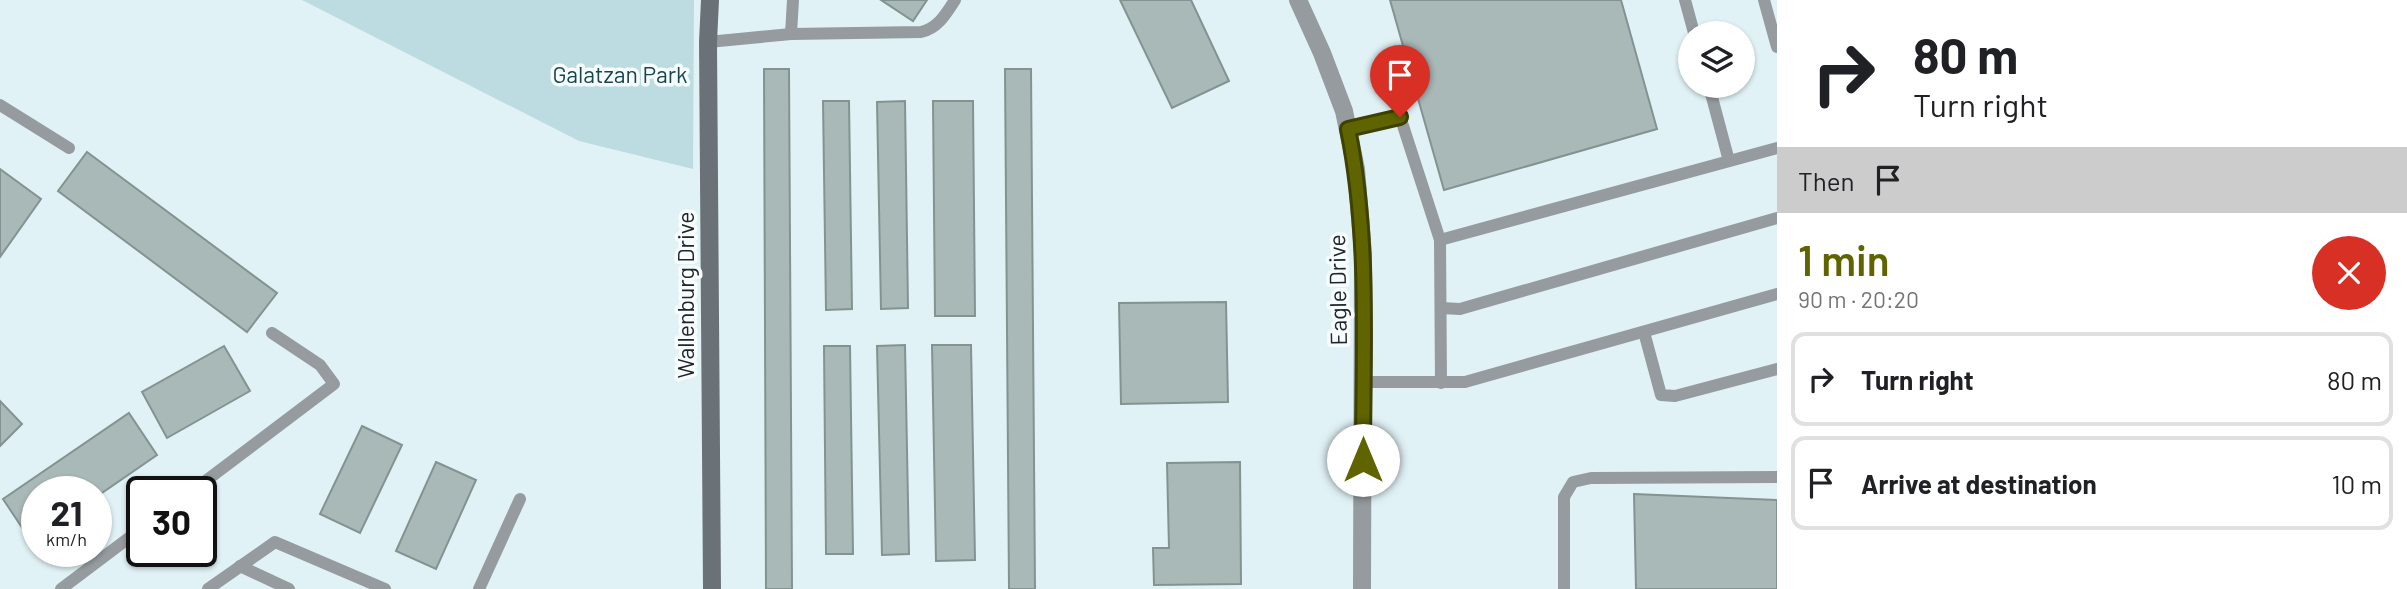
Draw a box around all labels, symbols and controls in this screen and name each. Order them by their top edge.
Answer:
map controls [1678,21,1755,98]
button: layers [1678,21,1755,98]
text: 80 m [1913,25,2018,84]
icon: right [1798,28,1889,119]
pin [1370,45,1430,117]
icon: arrive [1381,56,1419,94]
park label: Galatzan Park [552,60,688,88]
text: Turn right [1913,85,2048,123]
icon: arrive [1869,161,1907,199]
text: Then [1798,165,1855,196]
street label: Wallenburg Drive [671,211,699,379]
street label: Eagle Drive [1322,234,1352,346]
text: 1 min [1798,234,1890,284]
button: close [2312,236,2386,310]
text: 90 m · 20:20 [1798,285,1919,313]
icon: right [1802,360,1840,398]
text: Turn right [1861,364,1974,395]
text: 80 m [2327,364,2382,395]
position arrow [1326,423,1400,497]
icon: arrive [1802,464,1840,502]
text: Arrive at destination [1861,468,2097,499]
text: 10 m [2332,468,2382,499]
speed limit sign: 30 [126,476,217,567]
text: 21 [51,491,82,533]
text: km/h [46,528,87,550]

